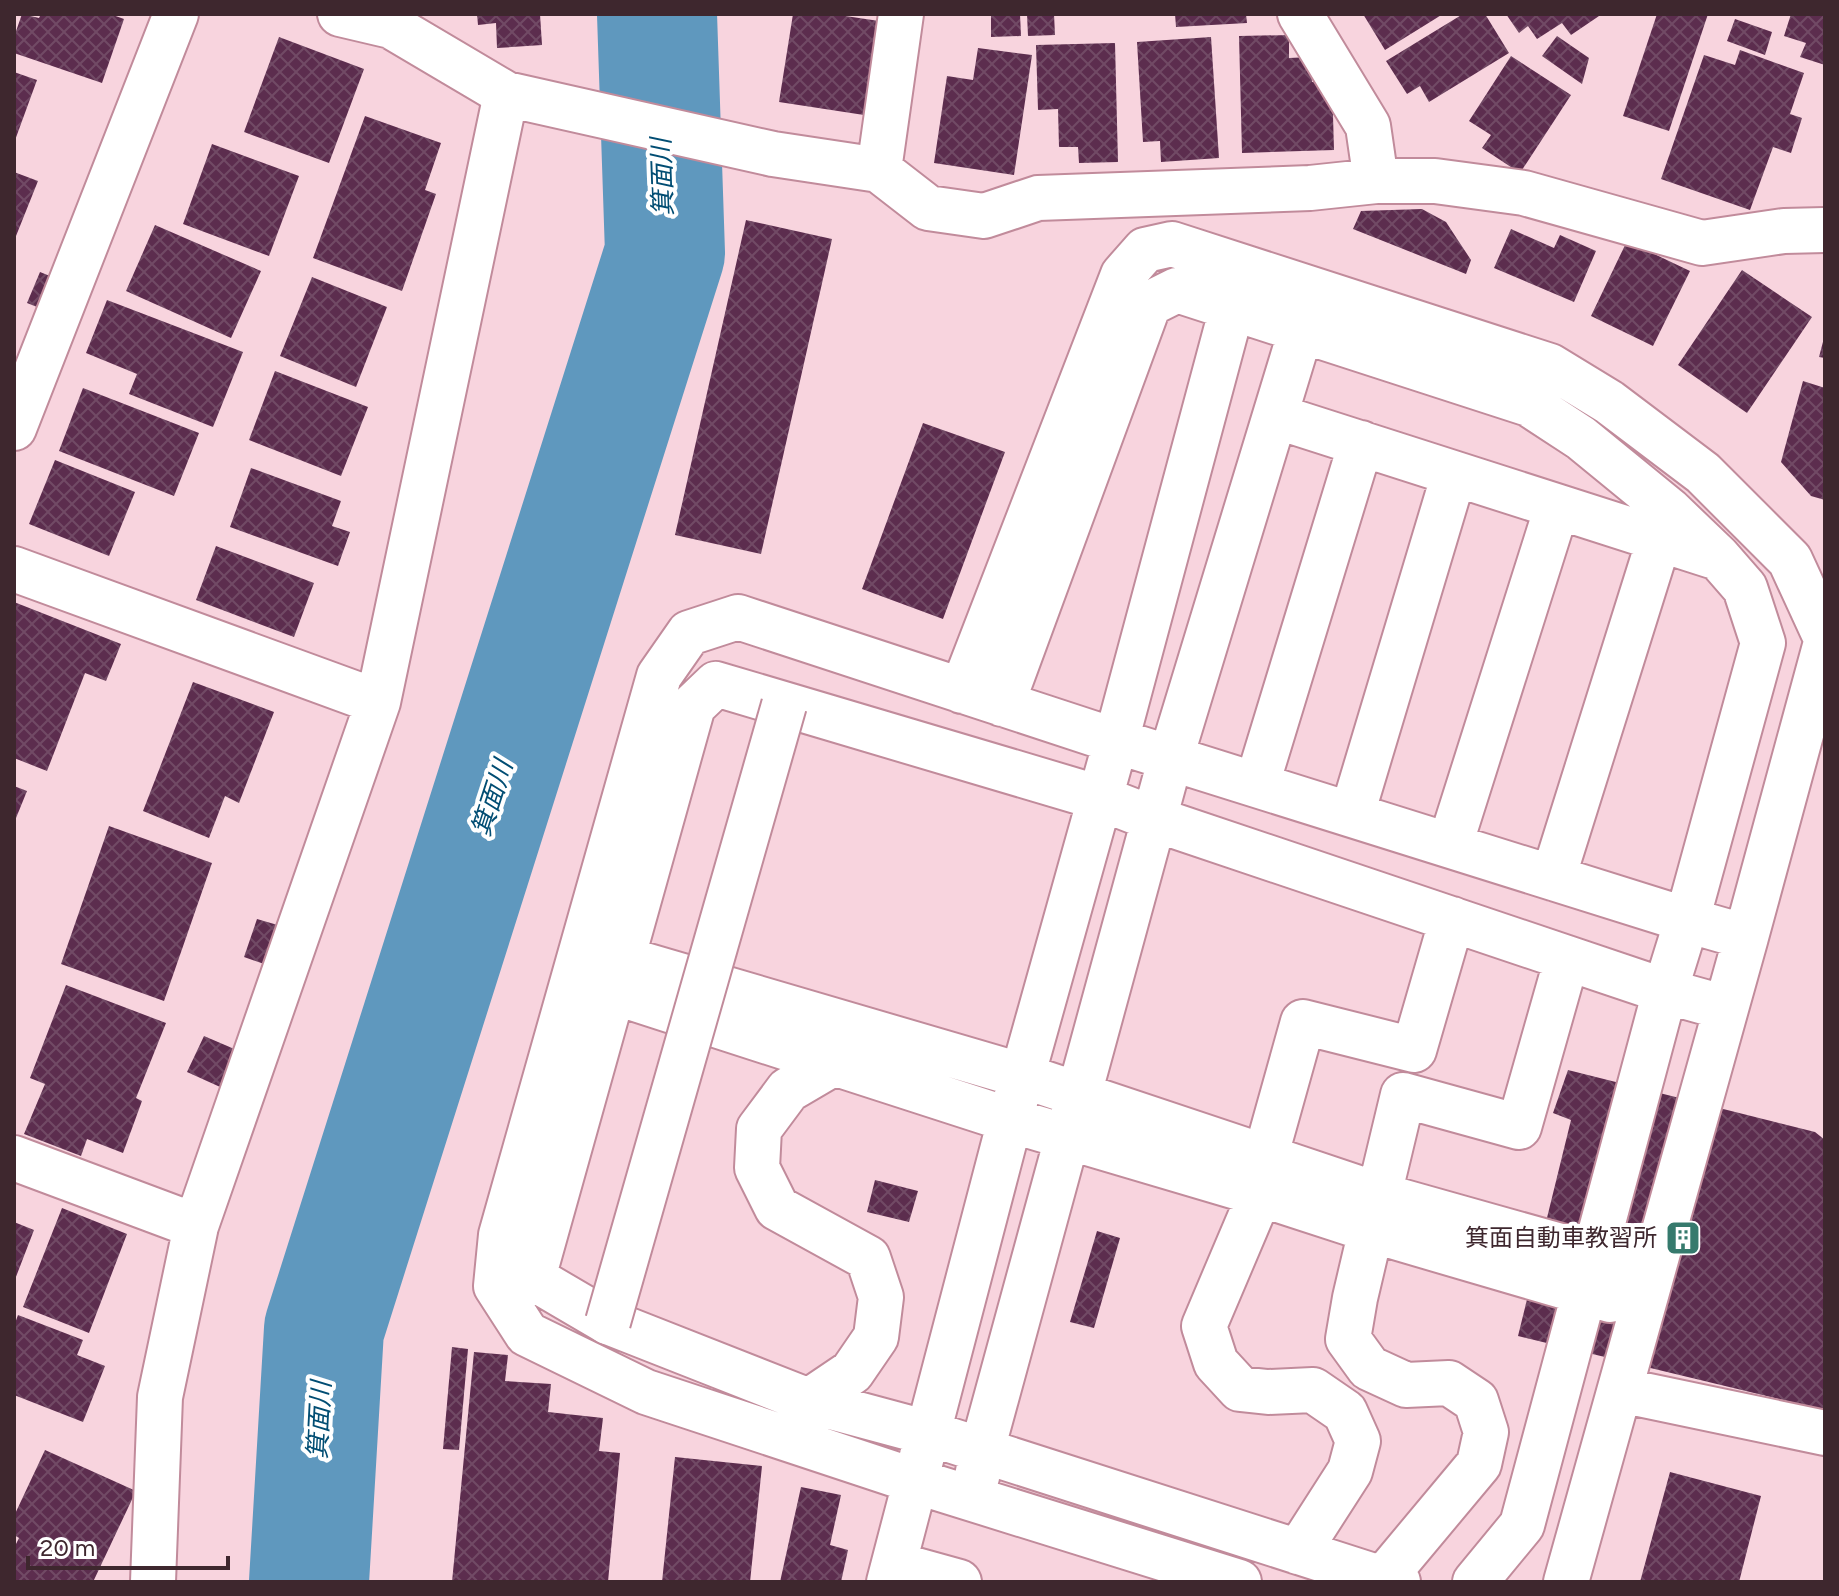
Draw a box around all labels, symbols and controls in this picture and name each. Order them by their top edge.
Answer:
water label: 箕面川 [645,134,679,217]
water label: 箕面川 [465,753,520,840]
building icon: 箕面自動車教習所 [1664,1219,1702,1257]
place label: 箕面自動車教習所 [1465,1223,1657,1252]
water label: 箕面川 [301,1377,337,1460]
scale bar [28,1520,228,1570]
text: 20 m [40,1533,95,1562]

